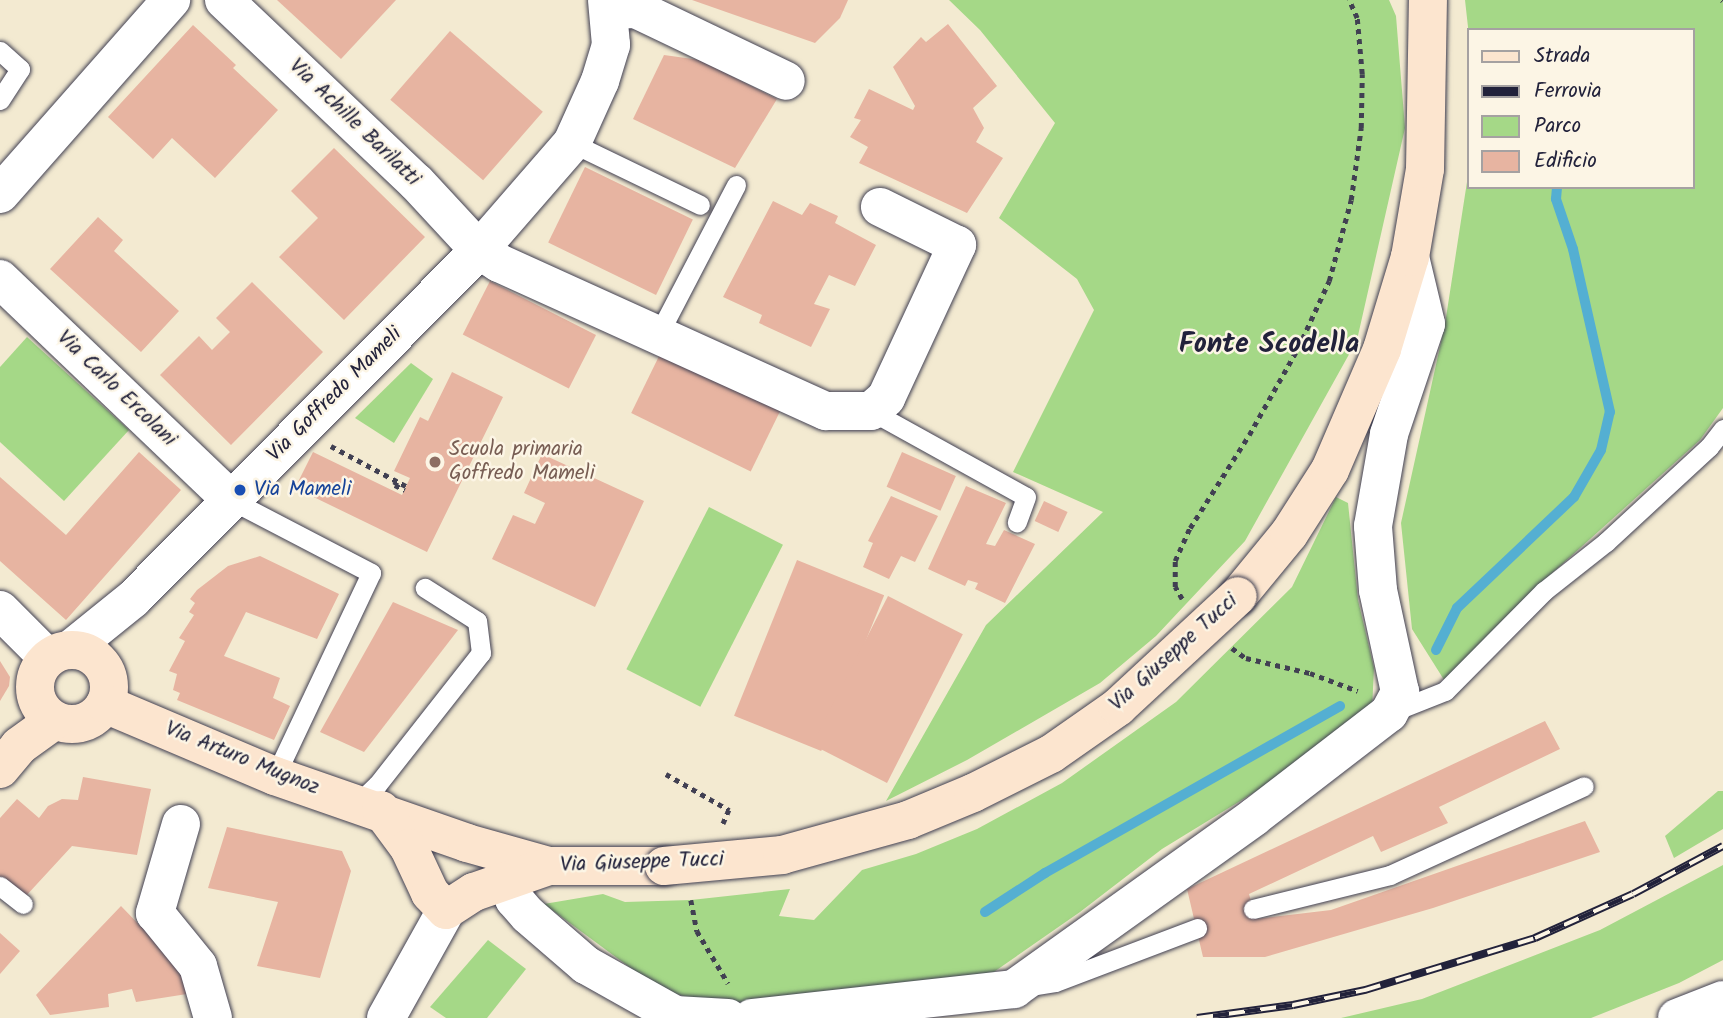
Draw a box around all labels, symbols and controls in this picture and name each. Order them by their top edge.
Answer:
legend [1468,28,1695,189]
text: Strada [1534,40,1590,73]
street label: Via Achille Barilatti [283,54,425,192]
text: Ferrovia [1534,75,1602,108]
text: Parco [1534,110,1581,143]
text: Edificio [1534,145,1597,178]
street label: Via Goffredo Mameli [262,322,408,468]
street label: Via Carlo Ercolani [51,326,181,452]
district label: Fonte Scodella [1179,328,1359,362]
place label: Scuola primaria Goffredo Mameli [449,437,595,487]
marker: Scuola primaria Goffredo Mameli [427,454,443,470]
place label: Via Mameli [254,477,351,503]
marker: Via Mameli [232,482,248,498]
street label: Via Giuseppe Tucci [1105,589,1243,717]
street label: Via Arturo Mugnoz [161,717,323,801]
street label: Via Giuseppe Tucci [560,848,724,878]

